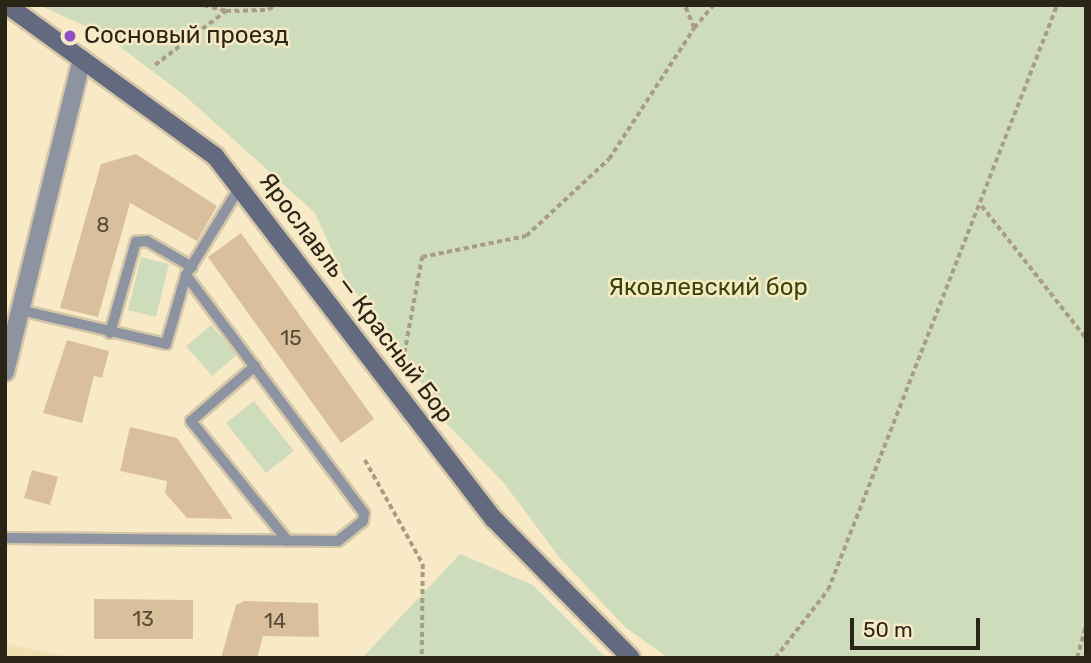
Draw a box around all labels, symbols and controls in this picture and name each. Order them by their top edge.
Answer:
place label: Сосновый проезд [84,22,289,50]
marker: Сосновый проезд [62,28,78,44]
street label: Ярославль — Красный Бор [253,167,459,429]
house number: 8 [96,212,110,238]
park label: Яковлевский бор [608,274,808,302]
house number: 15 [280,325,302,351]
scale bar [853,604,982,648]
house number: 13 [132,606,154,632]
house number: 14 [264,608,286,634]
text: 50 m [863,617,913,642]

